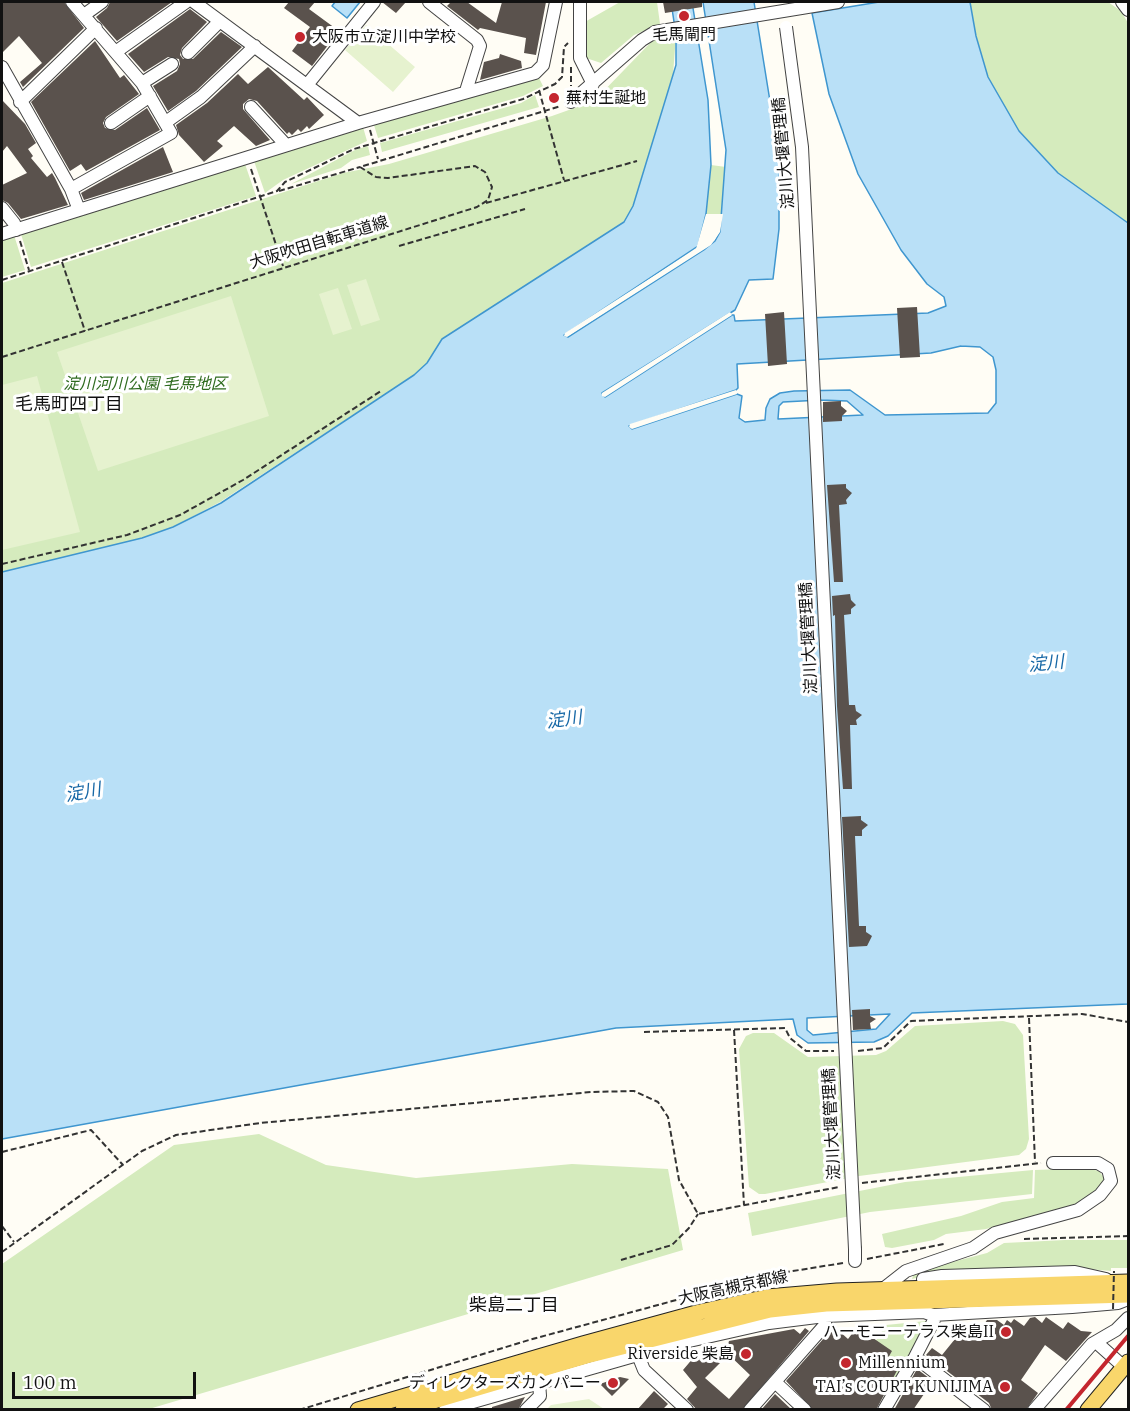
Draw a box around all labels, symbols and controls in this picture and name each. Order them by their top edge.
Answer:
marker: 毛馬閘門 [677,9,691,23]
place label: 毛馬閘門 [652,25,716,45]
place label: 大阪市立淀川中学校 [312,27,456,47]
marker: 大阪市立淀川中学校 [293,30,307,44]
place label: 蕪村生誕地 [566,88,646,108]
marker: 蕪村生誕地 [547,91,561,105]
street label: 淀川大堰管理橋 [770,96,798,210]
street label: 大阪吹田自転車道線 [247,213,391,273]
park label: 淀川河川公園 毛馬地区 [63,374,227,394]
district label: 毛馬町四丁目 [15,394,123,416]
street label: 淀川大堰管理橋 [796,582,822,694]
water label: 淀川 [1027,651,1065,677]
water label: 淀川 [545,707,583,733]
water label: 淀川 [63,779,103,807]
street label: 淀川大堰管理橋 [819,1068,845,1180]
street label: 大阪高槻京都線 [676,1267,790,1309]
district label: 柴島二丁目 [469,1295,559,1317]
place label: ハーモニーテラス柴島II [823,1322,994,1342]
marker: ハーモニーテラス柴島II [999,1325,1013,1339]
place label: Riverside 柴島 [627,1344,734,1364]
marker: Riverside 柴島 [739,1347,753,1361]
place label: Millennium [858,1353,946,1373]
marker: Millennium [839,1356,853,1370]
scale bar [15,1360,200,1398]
text: 100 m [23,1371,77,1394]
place label: ディレクターズカンパニー [409,1373,601,1393]
marker: ディレクターズカンパニー [606,1376,620,1390]
place label: TAI’s COURT KUNIJIMA [815,1377,993,1397]
marker: TAI’s COURT KUNIJIMA [998,1380,1012,1394]

